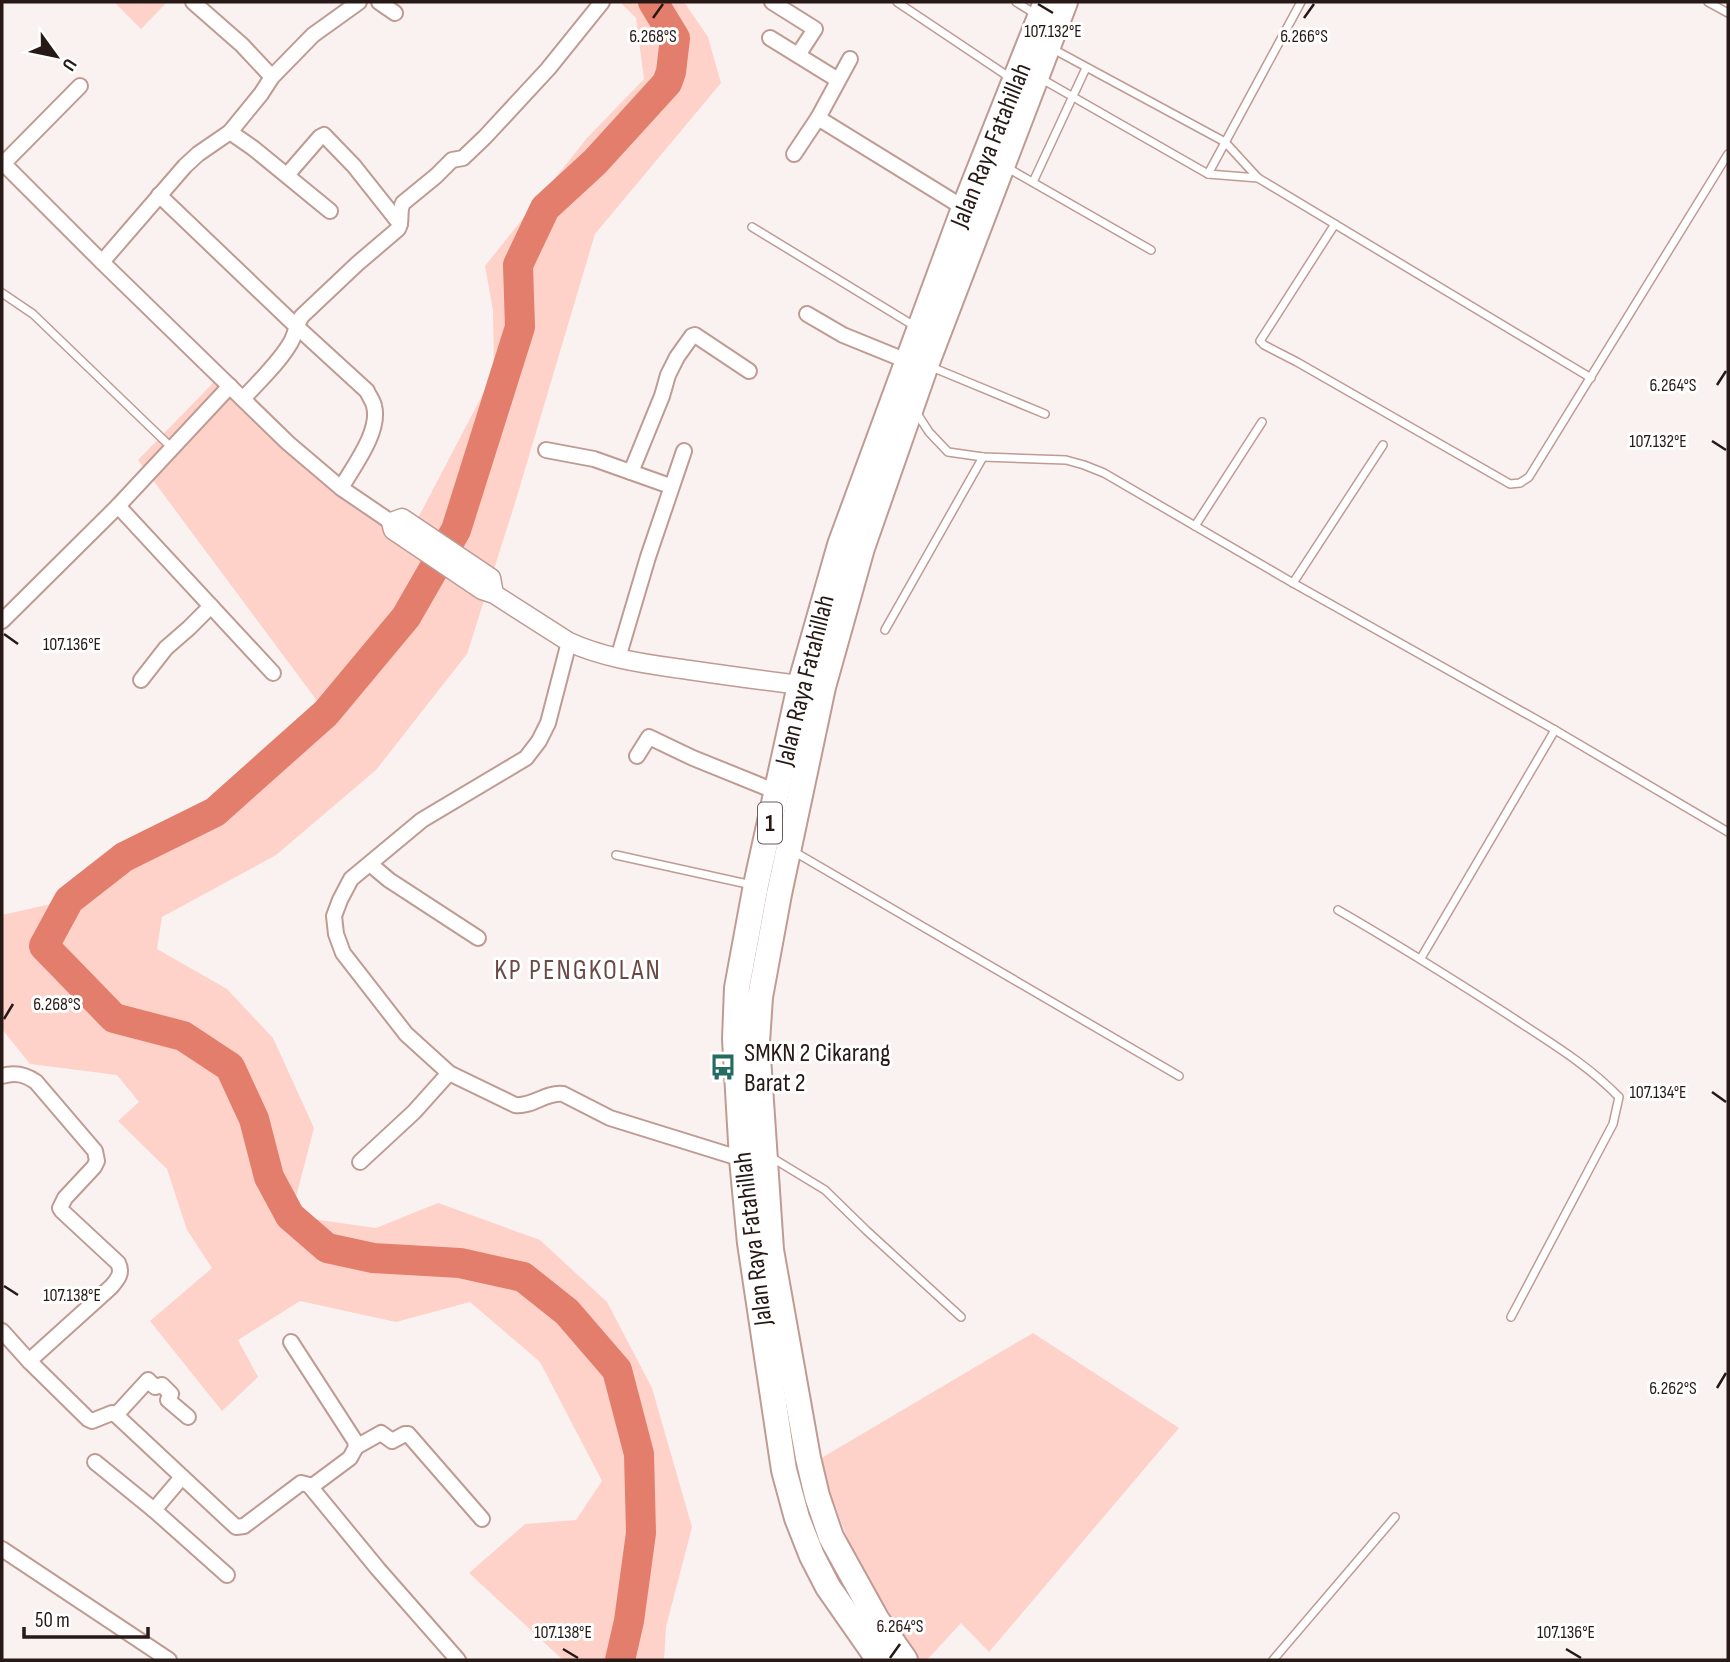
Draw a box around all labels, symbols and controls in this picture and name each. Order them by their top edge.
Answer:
north arrow [21,21,91,91]
text: 107.132°E [1024,21,1082,42]
text: 6.268°S [629,26,677,47]
text: 6.266°S [1280,26,1328,47]
text: U [57,54,81,75]
street label: Jalan Raya Fatahillah [944,59,1038,233]
text: 6.264°S [1650,375,1697,396]
text: 107.132°E [1629,431,1687,452]
street label: Jalan Raya Fatahillah [769,592,842,770]
text: 107.136°E [43,634,101,655]
road number: 1 [758,802,782,844]
district label: KP PENGKOLAN [494,954,662,987]
text: 6.268°S [33,994,81,1015]
place label: SMKN 2 Cikarang Barat 2 [744,1038,890,1099]
bus stop icon: SMKN 2 Cikarang Barat 2 [708,1052,738,1082]
text: 107.134°E [1630,1082,1686,1103]
street label: Jalan Raya Fatahillah [727,1150,780,1328]
text: 107.138°E [43,1285,101,1306]
text: 6.262°S [1649,1378,1697,1399]
scale bar [24,1596,149,1640]
text: 50 m [35,1608,70,1633]
text: 6.264°S [877,1616,924,1637]
text: 107.138°E [534,1622,592,1643]
text: 107.136°E [1537,1622,1595,1643]

